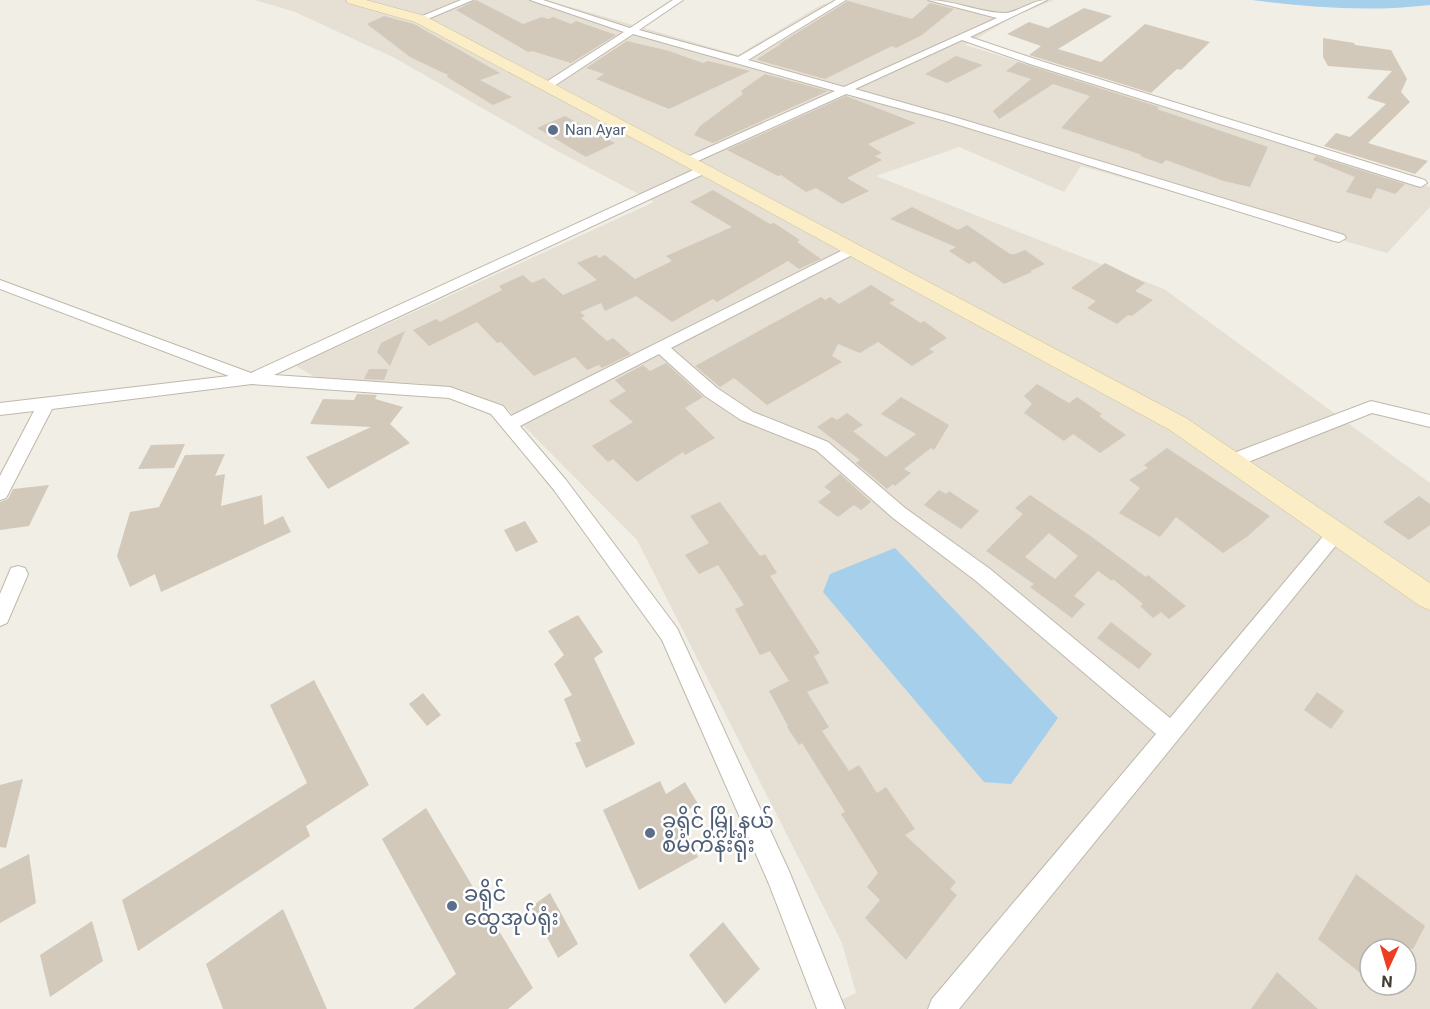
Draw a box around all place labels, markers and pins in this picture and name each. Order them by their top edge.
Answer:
place label: Nan Ayar [565,121,626,139]
marker: Nan Ayar [546,123,560,137]
place label: ခရိုင် မြို့နယ် စီမံကိန်းရုံး [662,805,774,862]
marker: ခရိုင် မြို့နယ် စီမံကိန်းရုံး [643,826,657,840]
place label: ခရိုင် ထွေအုပ်ရုံး [464,878,559,935]
marker: ခရိုင် ထွေအုပ်ရုံး [445,899,459,913]

